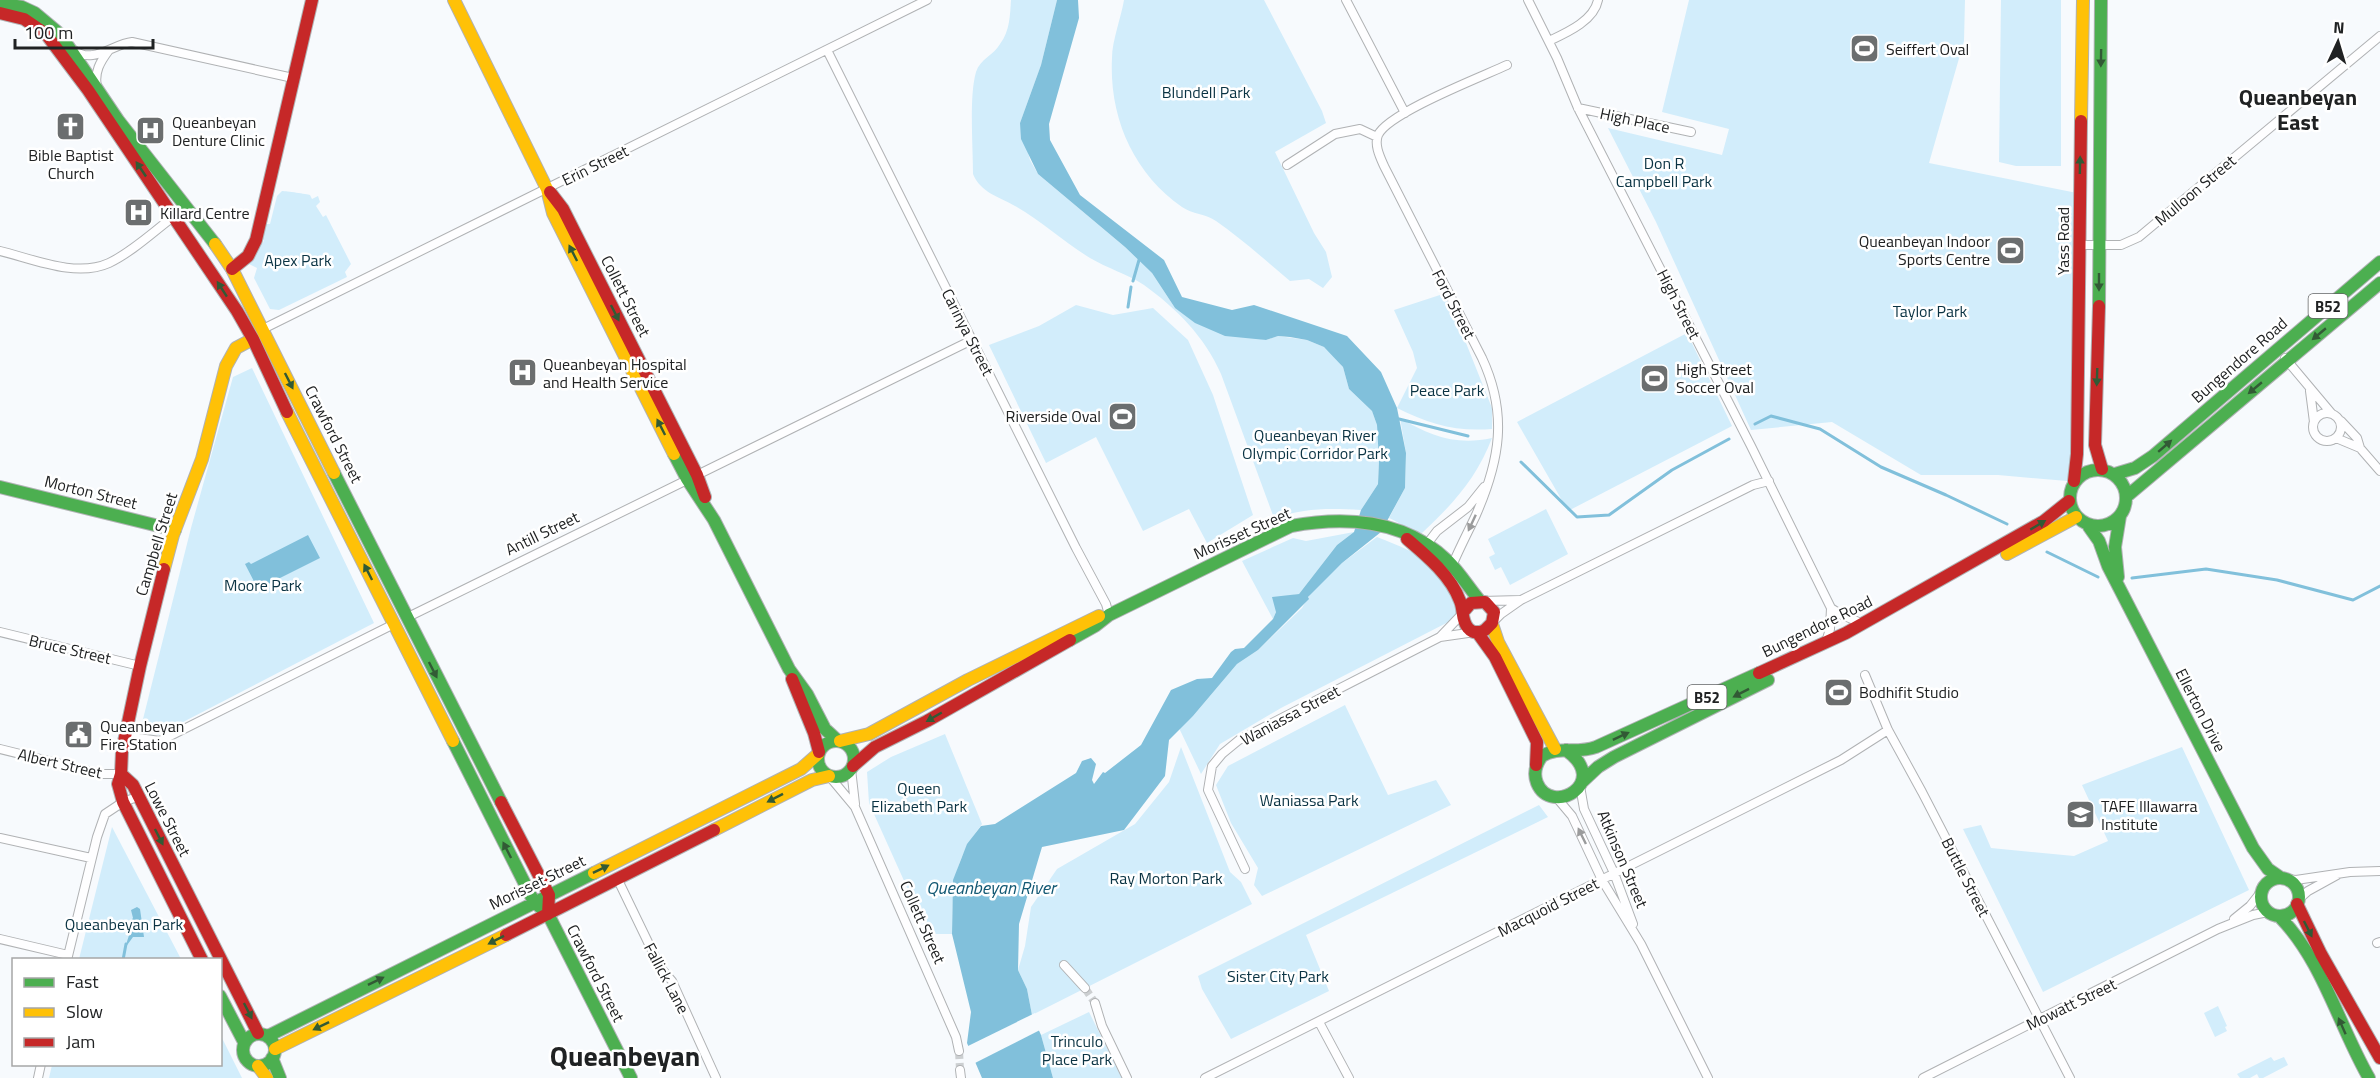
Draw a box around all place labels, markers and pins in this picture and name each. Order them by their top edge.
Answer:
sports icon: Seiffert Oval [1849,33,1881,65]
place label: Seiffert Oval [1886,37,1969,61]
place label: Queanbeyan Denture Clinic [172,110,265,152]
church icon: Bible Baptist Church [55,111,87,143]
hospital icon: Queanbeyan Denture Clinic [135,115,167,147]
place label: Bible Baptist Church [28,143,114,185]
hospital icon: Killard Centre [123,197,155,229]
place label: Killard Centre [160,201,250,225]
place label: Queanbeyan Indoor Sports Centre [1859,229,1990,271]
sports icon: Queanbeyan Indoor Sports Centre [1995,234,2027,266]
place label: Queanbeyan Hospital and Health Service [543,352,687,394]
hospital icon: Queanbeyan Hospital and Health Service [506,357,538,389]
place label: High Street Soccer Oval [1676,357,1754,399]
sports icon: High Street Soccer Oval [1639,362,1671,394]
sports icon: Riverside Oval [1106,400,1138,432]
place label: Riverside Oval [1006,404,1101,428]
sports icon: Bodhifit Studio [1822,676,1854,708]
place label: Bodhifit Studio [1859,680,1959,704]
place label: Queanbeyan Fire Station [100,714,184,756]
public building icon: Queanbeyan Fire Station [63,719,95,751]
place label: TAFE Illawarra Institute [2101,794,2198,836]
school or university icon: TAFE Illawarra Institute [2064,799,2096,831]

